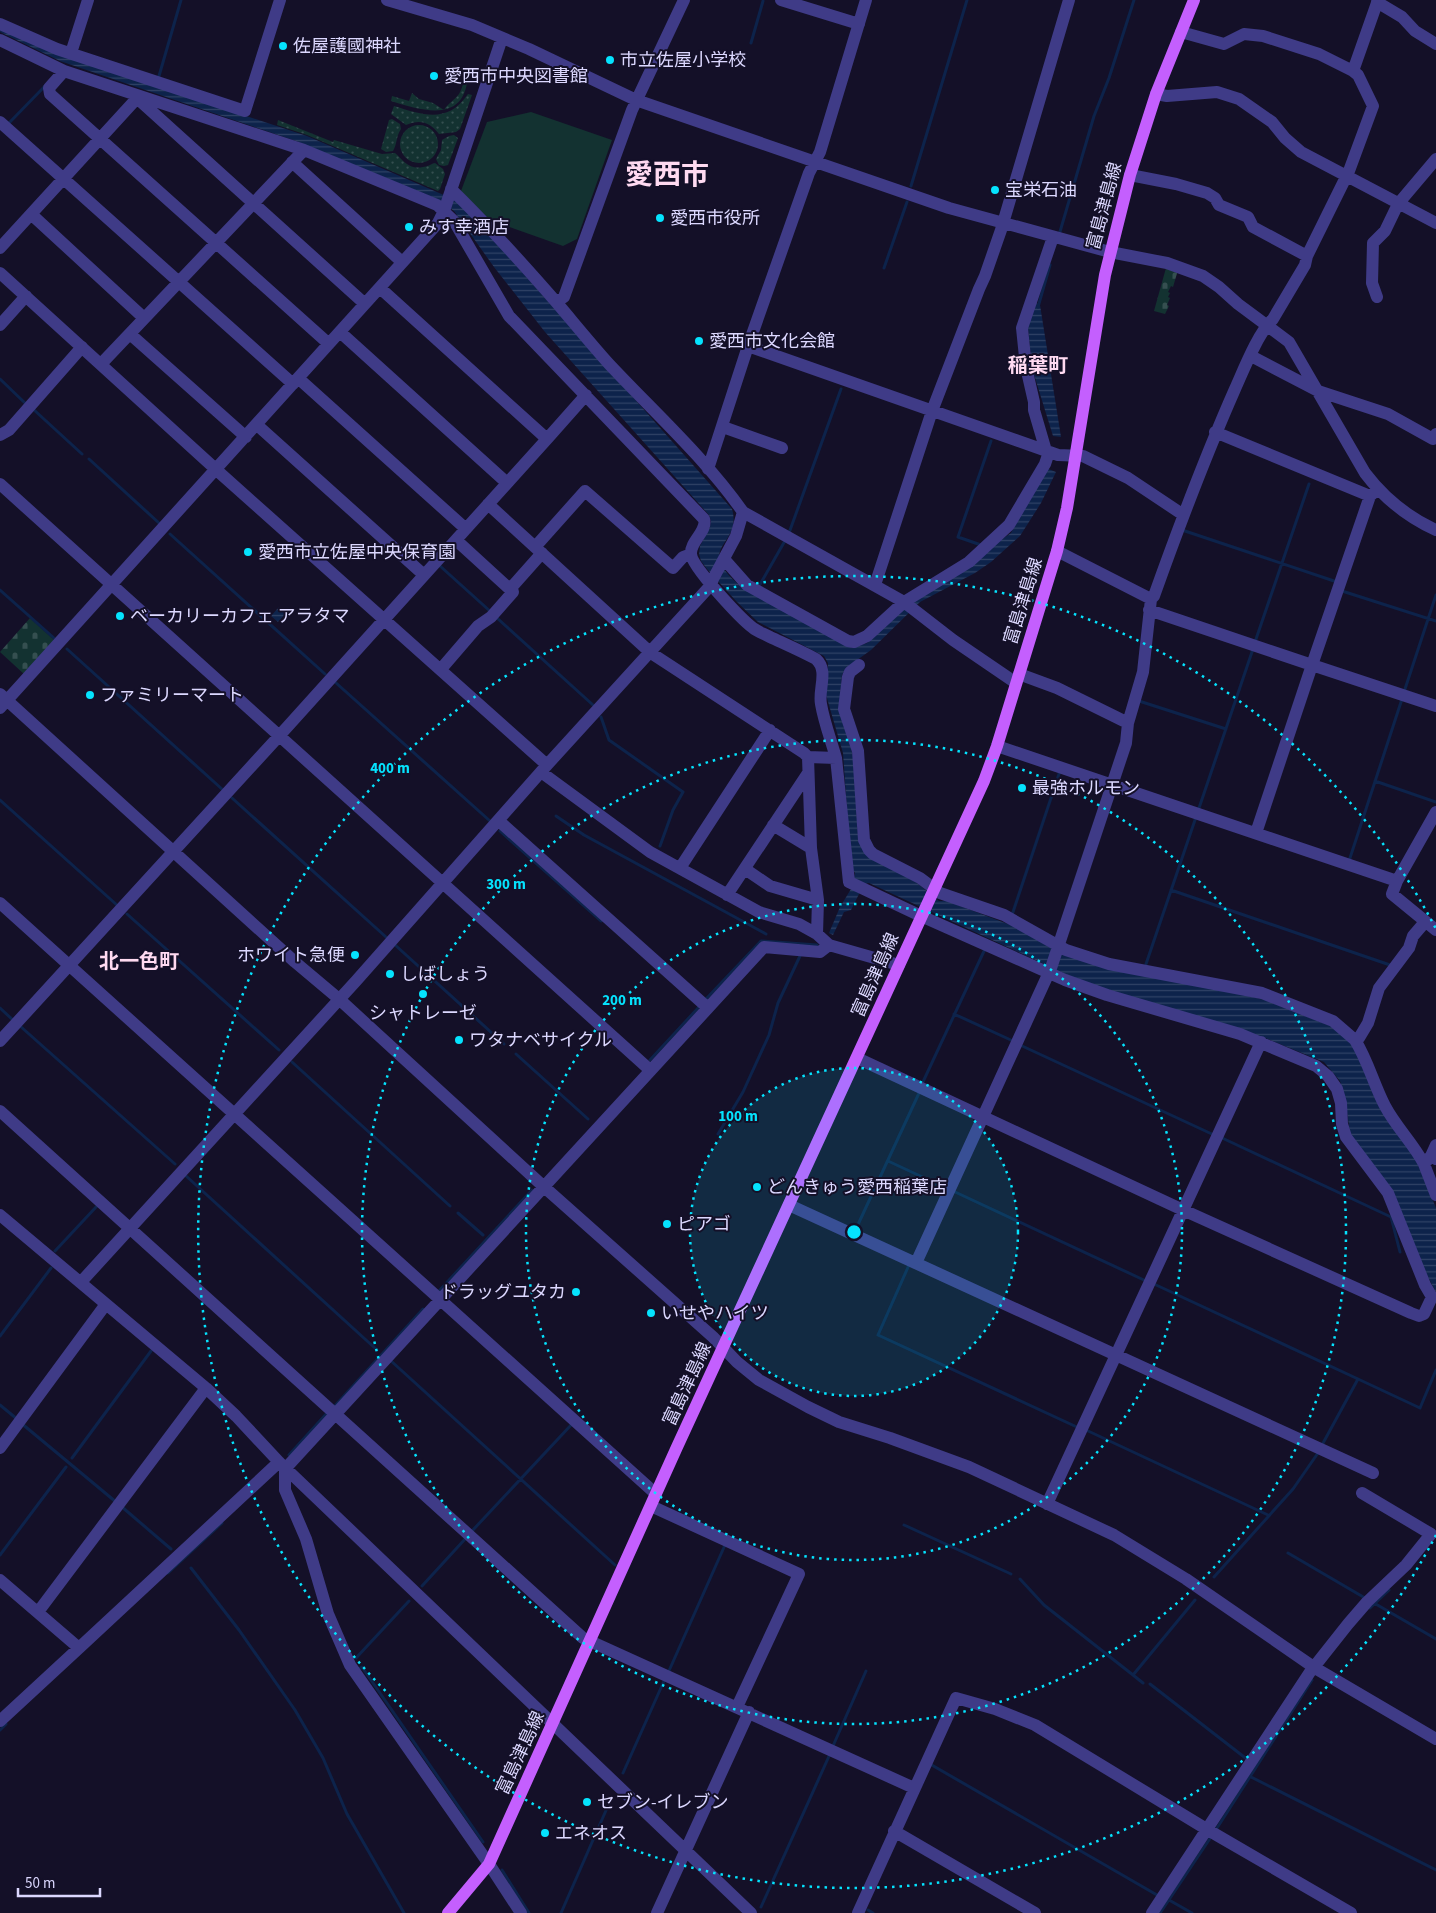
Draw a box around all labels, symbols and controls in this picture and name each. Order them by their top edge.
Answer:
place label: 佐屋護國神社 [293,34,401,59]
marker: 佐屋護國神社 [277,40,289,52]
place label: 市立佐屋小学校 [620,48,746,73]
marker: 市立佐屋小学校 [604,54,616,66]
place label: 愛西市中央図書館 [444,64,588,89]
marker: 愛西市中央図書館 [428,70,440,82]
district label: 愛西市 [625,155,709,195]
street label: 富島津島線 [1081,159,1128,253]
place label: 宝栄石油 [1005,178,1077,203]
marker: 宝栄石油 [989,184,1001,196]
place label: 愛西市役所 [670,206,760,231]
marker: 愛西市役所 [654,212,666,224]
place label: みす幸酒店 [419,215,509,240]
marker: みす幸酒店 [403,221,415,233]
place label: 愛西市文化会館 [709,329,835,354]
marker: 愛西市文化会館 [693,335,705,347]
district label: 稲葉町 [1008,352,1068,380]
place label: 愛西市立佐屋中央保育園 [258,540,456,565]
marker: 愛西市立佐屋中央保育園 [242,546,254,558]
street label: 富島津島線 [998,554,1049,648]
place label: ベーカリーカフェ アラタマ [130,604,350,629]
marker: ベーカリーカフェ アラタマ [114,610,126,622]
place label: ファミリーマート [100,683,244,708]
marker: ファミリーマート [84,689,96,701]
text: 400 m [370,758,410,779]
place label: 最強ホルモン [1032,776,1140,801]
marker: 最強ホルモン [1016,782,1028,794]
text: 300 m [486,874,526,895]
street label: 富島津島線 [846,929,905,1021]
place label: ホワイト急便 [237,943,345,968]
district label: 北一色町 [99,948,179,976]
marker: ホワイト急便 [349,949,361,961]
place label: しばしょう [400,962,490,987]
marker: しばしょう [384,968,396,980]
marker: シャトレーゼ [417,988,429,1000]
text: 200 m [602,990,642,1011]
place label: シャトレーゼ [369,1001,477,1026]
place label: ワタナベサイクル [469,1028,612,1053]
marker: ワタナベサイクル [453,1034,465,1046]
text: 100 m [718,1106,758,1127]
place label: どんきゅう愛西稲葉店 [767,1175,947,1200]
marker: どんきゅう愛西稲葉店 [751,1181,763,1193]
place label: ピアゴ [677,1212,731,1237]
marker: ピアゴ [661,1218,673,1230]
centre of rings [845,1223,863,1241]
place label: ドラッグユタカ [440,1280,566,1305]
marker: ドラッグユタカ [570,1286,582,1298]
place label: いせやハイツ [661,1301,769,1326]
marker: いせやハイツ [645,1307,657,1319]
street label: 富島津島線 [657,1338,718,1430]
street label: 富島津島線 [490,1707,551,1799]
place label: セブン-イレブン [597,1790,729,1815]
marker: セブン-イレブン [581,1796,593,1808]
place label: エネオス [555,1821,627,1846]
marker: エネオス [539,1827,551,1839]
scale bar [18,1866,100,1898]
text: 50 m [25,1873,55,1894]

